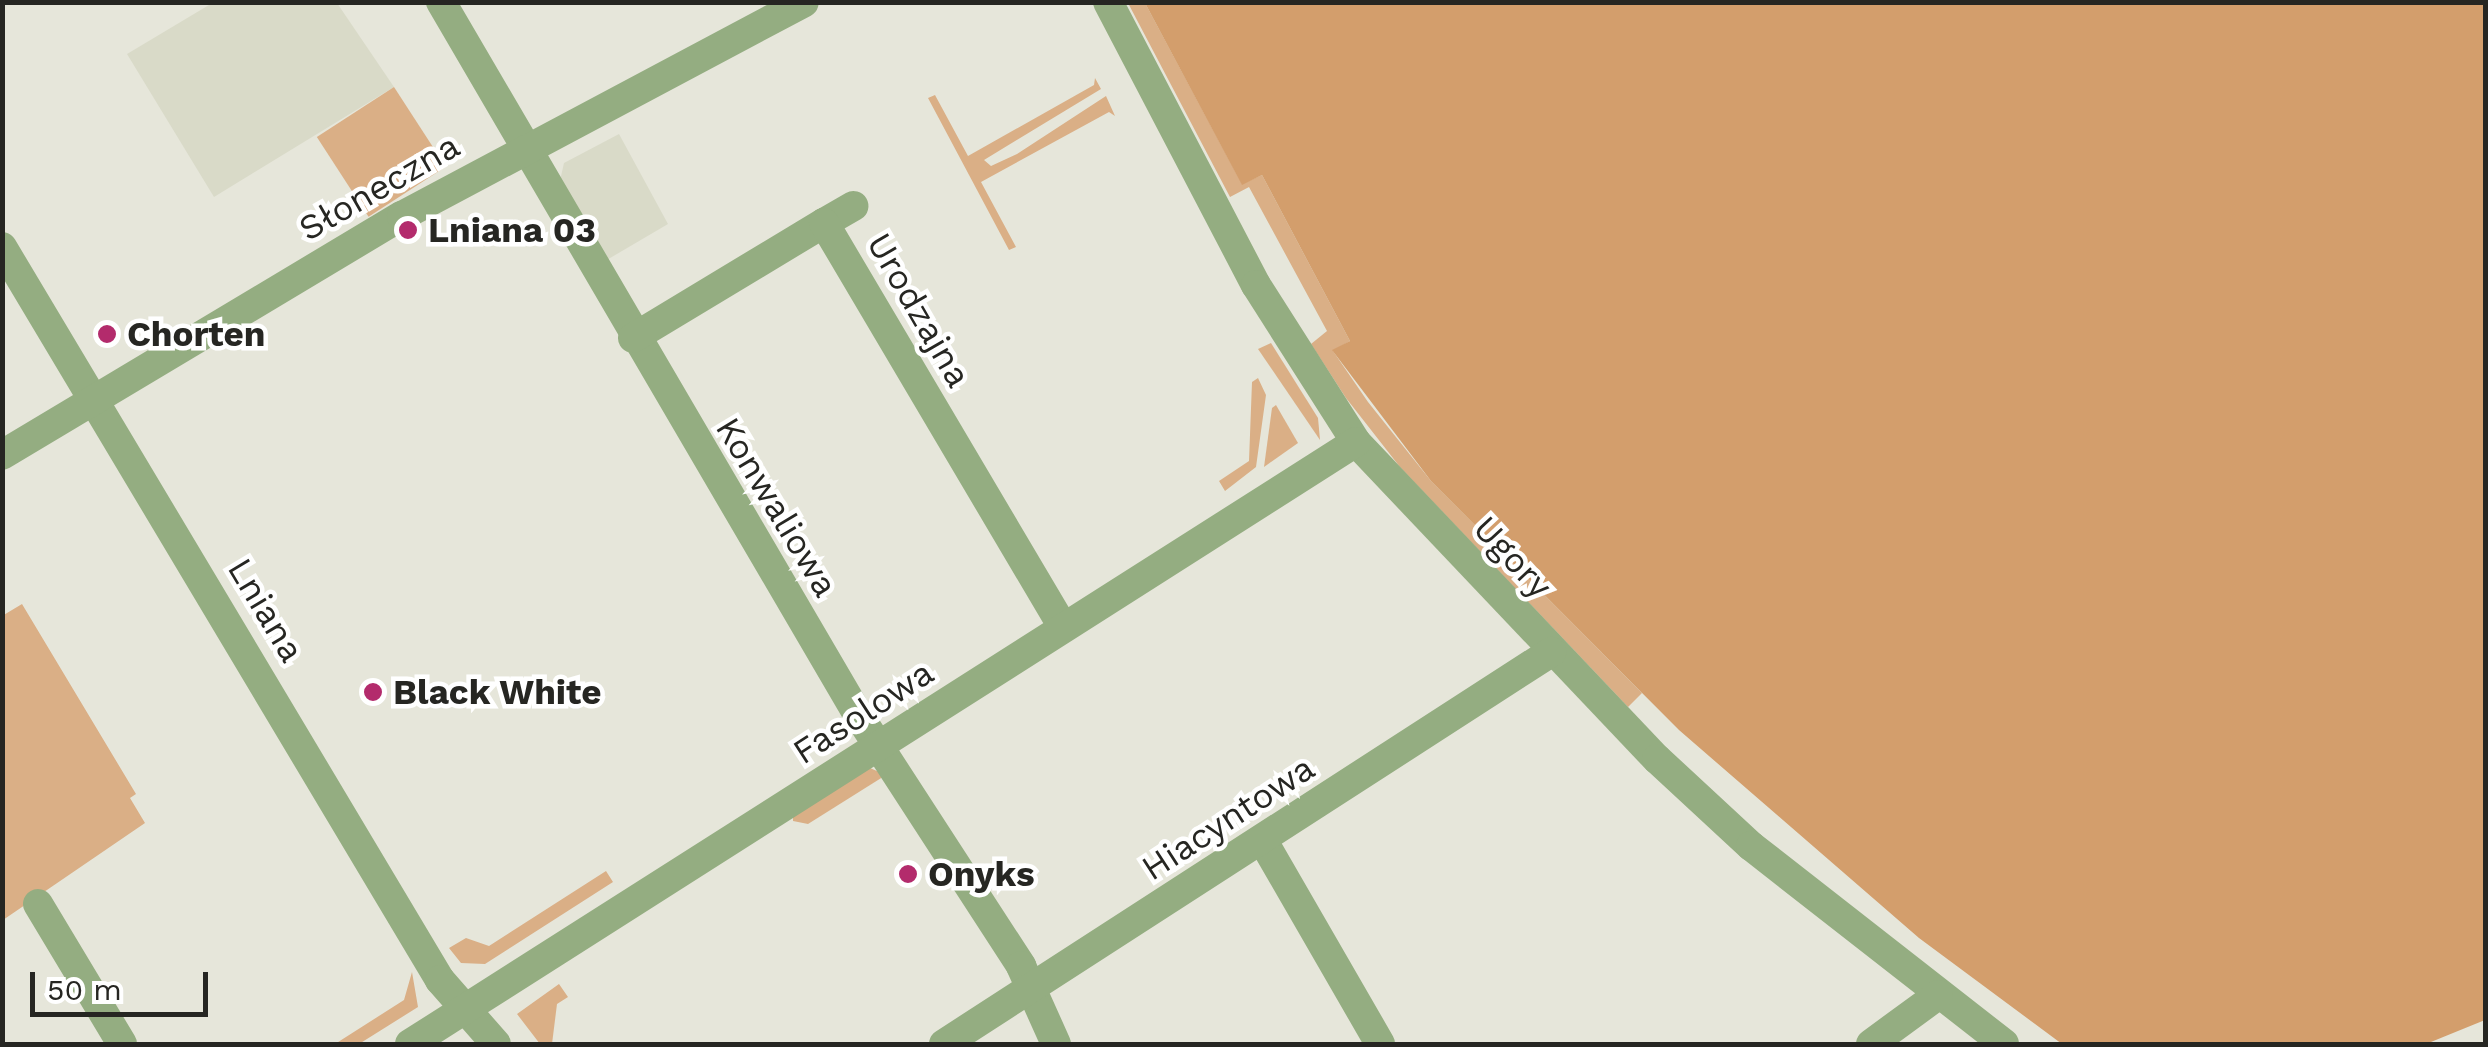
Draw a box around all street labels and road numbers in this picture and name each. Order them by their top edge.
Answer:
street label: Słoneczna [291,124,467,250]
street label: Urodzajna [858,226,980,394]
street label: Konwaliowa [707,410,847,604]
street label: Ugory [1465,507,1561,607]
street label: Lniana [219,551,313,669]
street label: Fasolowa [785,651,941,773]
street label: Hiacyntowa [1134,747,1322,889]

